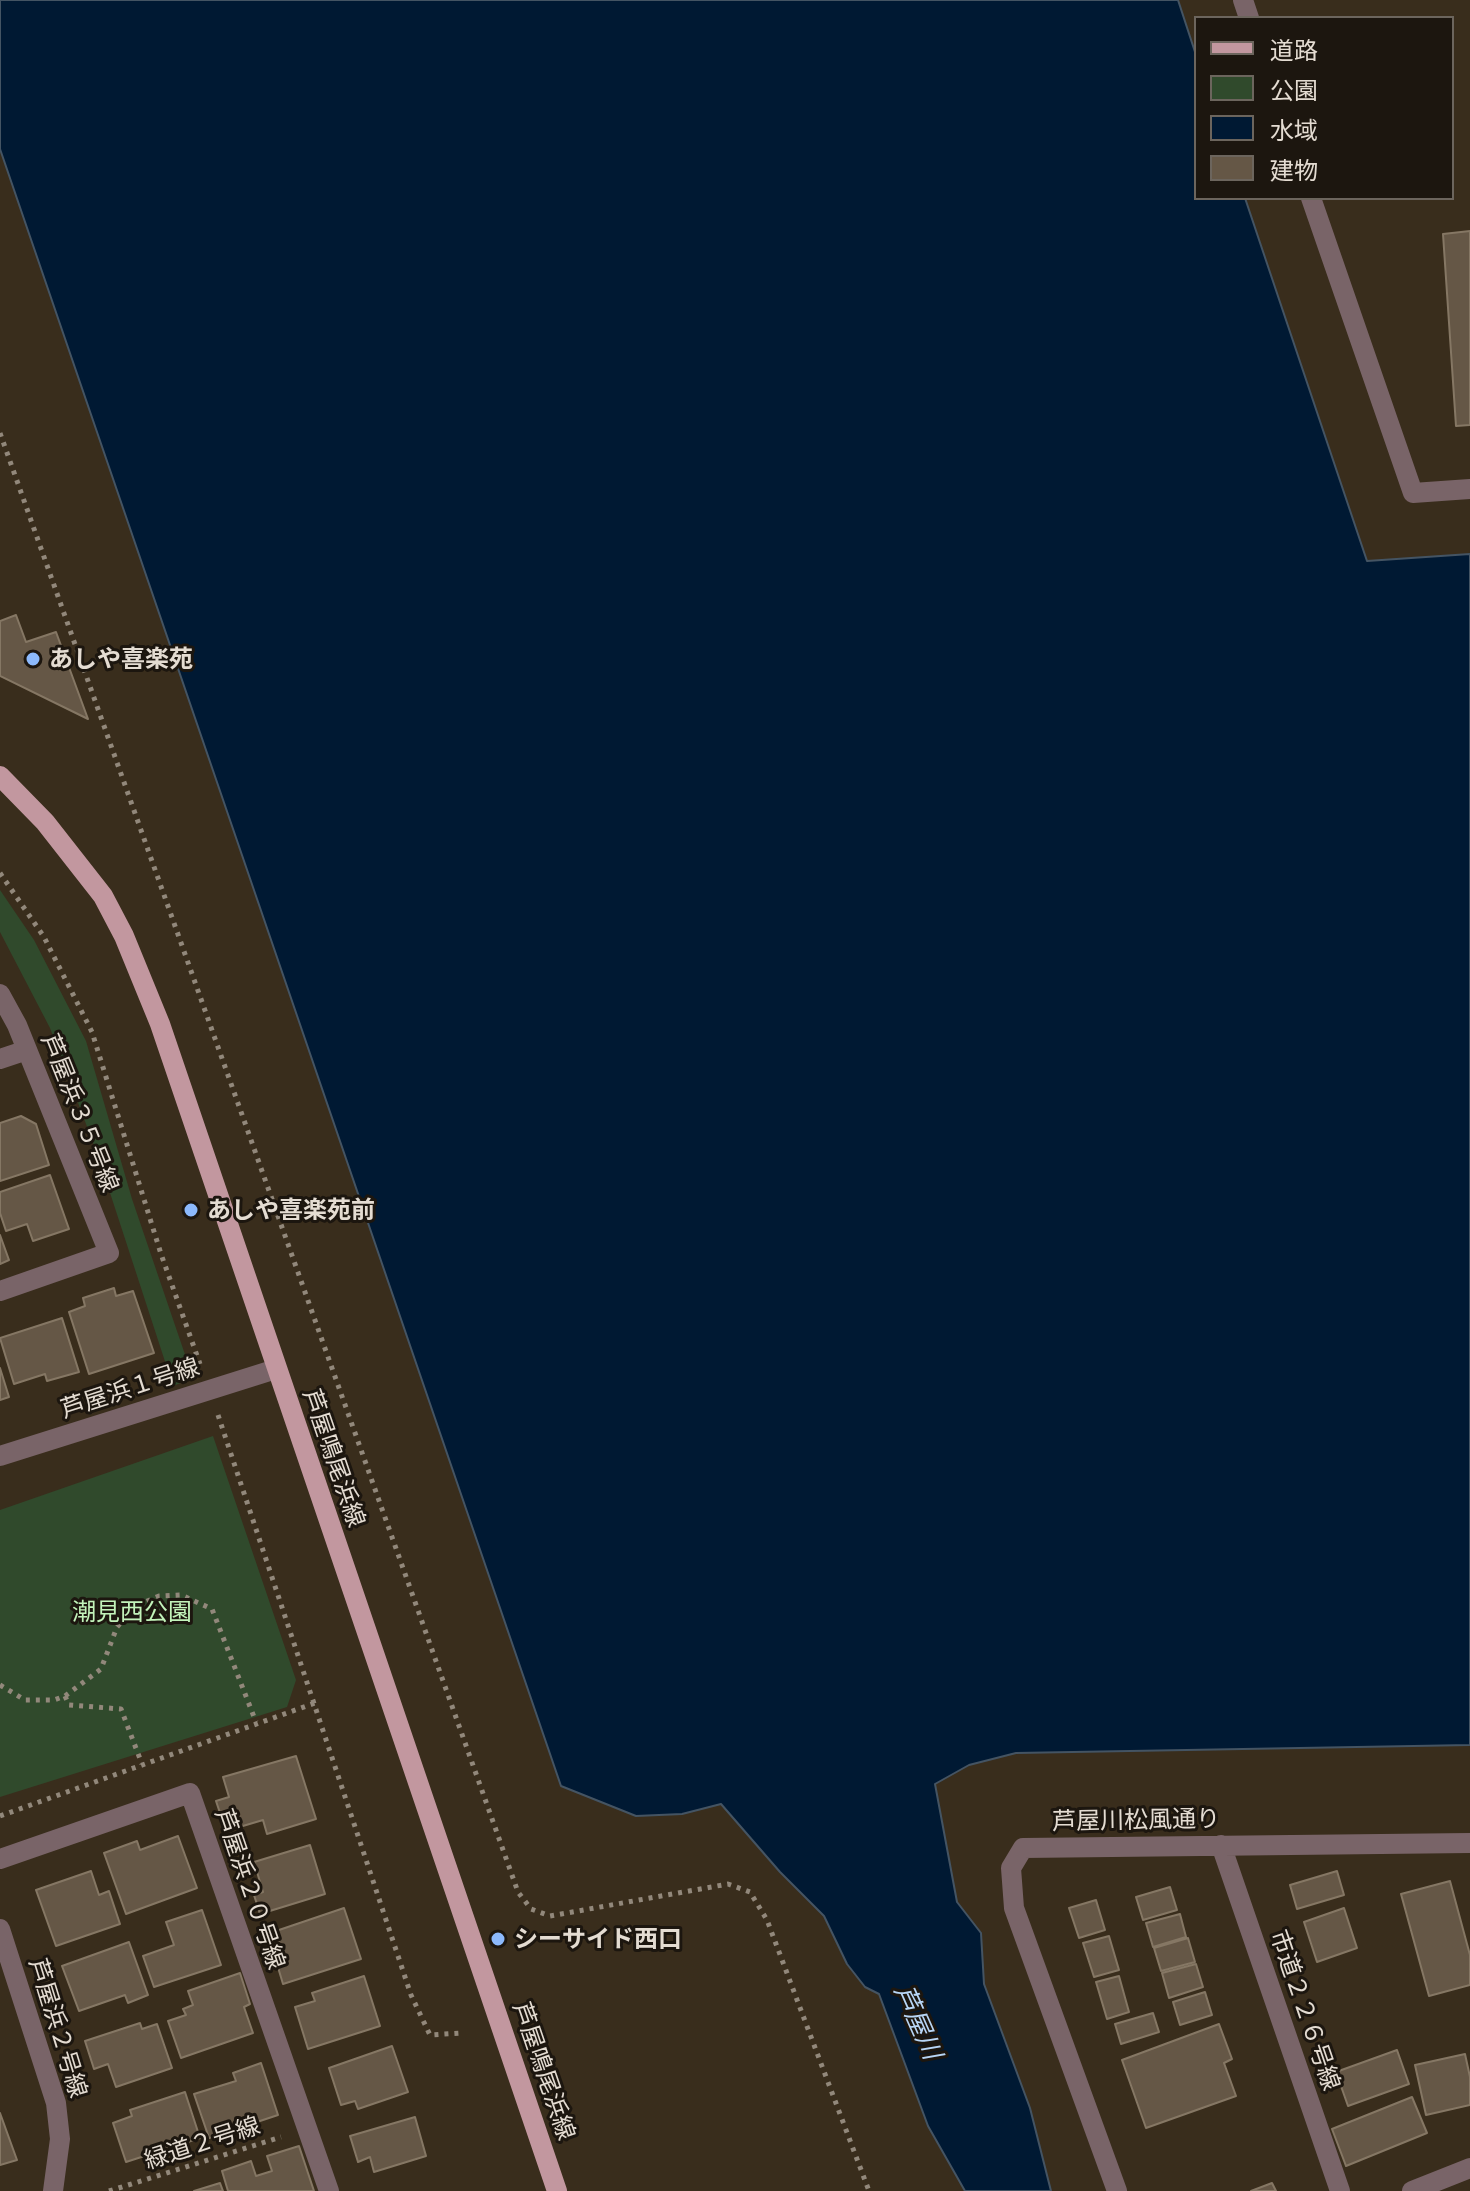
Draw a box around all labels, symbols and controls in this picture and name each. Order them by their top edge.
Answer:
legend [1194,16,1454,200]
text: 道路 [1270,37,1318,64]
text: 公園 [1270,77,1318,104]
text: 水域 [1270,117,1318,144]
text: 建物 [1270,157,1318,184]
place label: あしや喜楽苑 [49,645,193,673]
marker: あしや喜楽苑 [24,650,42,668]
street label: 芦屋浜３５号線 [35,1030,125,1196]
place label: あしや喜楽苑前 [207,1196,375,1224]
marker: あしや喜楽苑前 [182,1201,200,1219]
street label: 芦屋浜１号線 [57,1352,203,1424]
street label: 芦屋鳴尾浜線 [297,1385,371,1531]
park label: 潮見西公園 [72,1598,192,1626]
street label: 芦屋川松風通り [1052,1804,1220,1836]
street label: 芦屋浜２０号線 [209,1805,291,1973]
place label: シーサイド西口 [514,1925,682,1953]
street label: 市道２２６号線 [1264,1926,1346,2094]
marker: シーサイド西口 [489,1930,507,1948]
street label: 芦屋浜２号線 [23,1955,93,2101]
water label: 芦屋川 [888,1980,948,2064]
street label: 芦屋鳴尾浜線 [507,1998,581,2144]
street label: 緑道２号線 [140,2111,264,2175]

